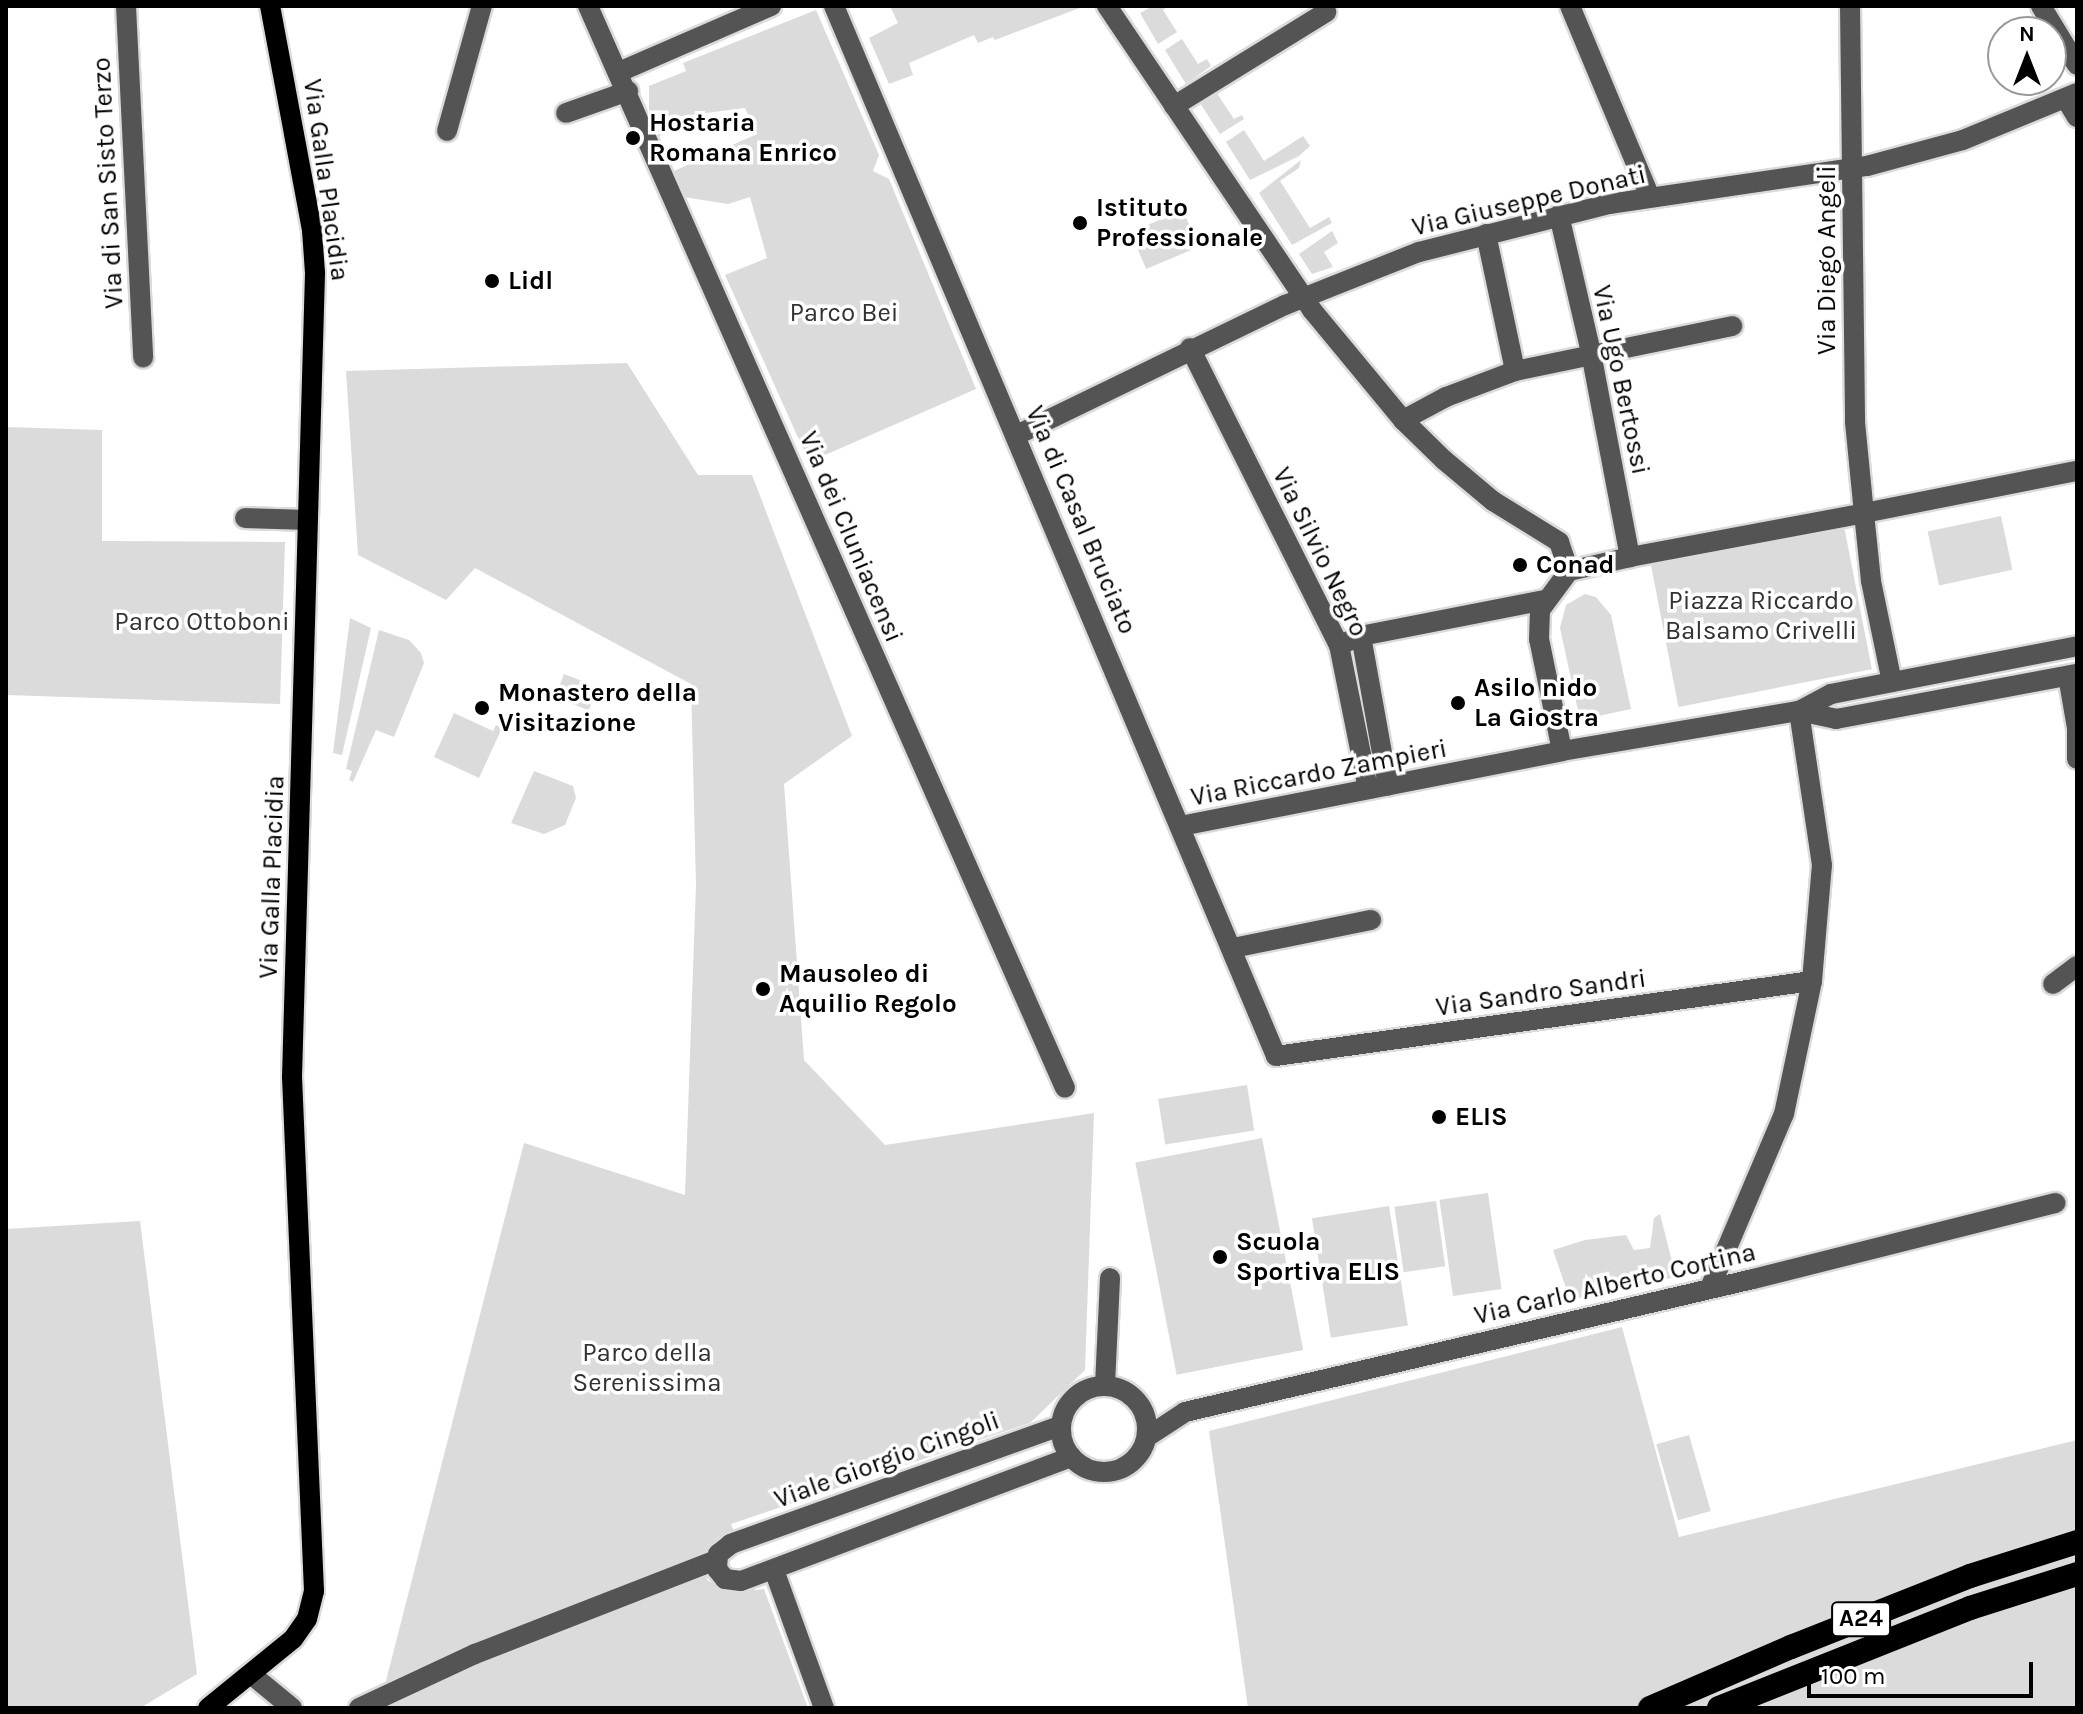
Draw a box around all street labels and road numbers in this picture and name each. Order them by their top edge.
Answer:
street label: Via di San Sisto Terzo [86,56,130,310]
street label: Via Galla Placidia [296,77,356,283]
street label: Via Giuseppe Donati [1409,159,1649,243]
street label: Via Diego Angeli [1811,165,1843,355]
street label: Via Ugo Bertossi [1586,282,1656,478]
street label: Via di Casal Bruciato [1019,401,1143,639]
street label: Via dei Cluniacensi [792,427,910,647]
street label: Via Silvio Negro [1266,462,1374,642]
street label: Via Riccardo Zampieri [1188,733,1450,813]
street label: Via Galla Placidia [253,775,291,979]
street label: Via Sandro Sandri [1434,963,1648,1023]
street label: Via Carlo Alberto Cortina [1471,1236,1759,1332]
street label: Viale Giorgio Cingoli [770,1405,1004,1515]
road number: A24 [1831,1599,1891,1639]

